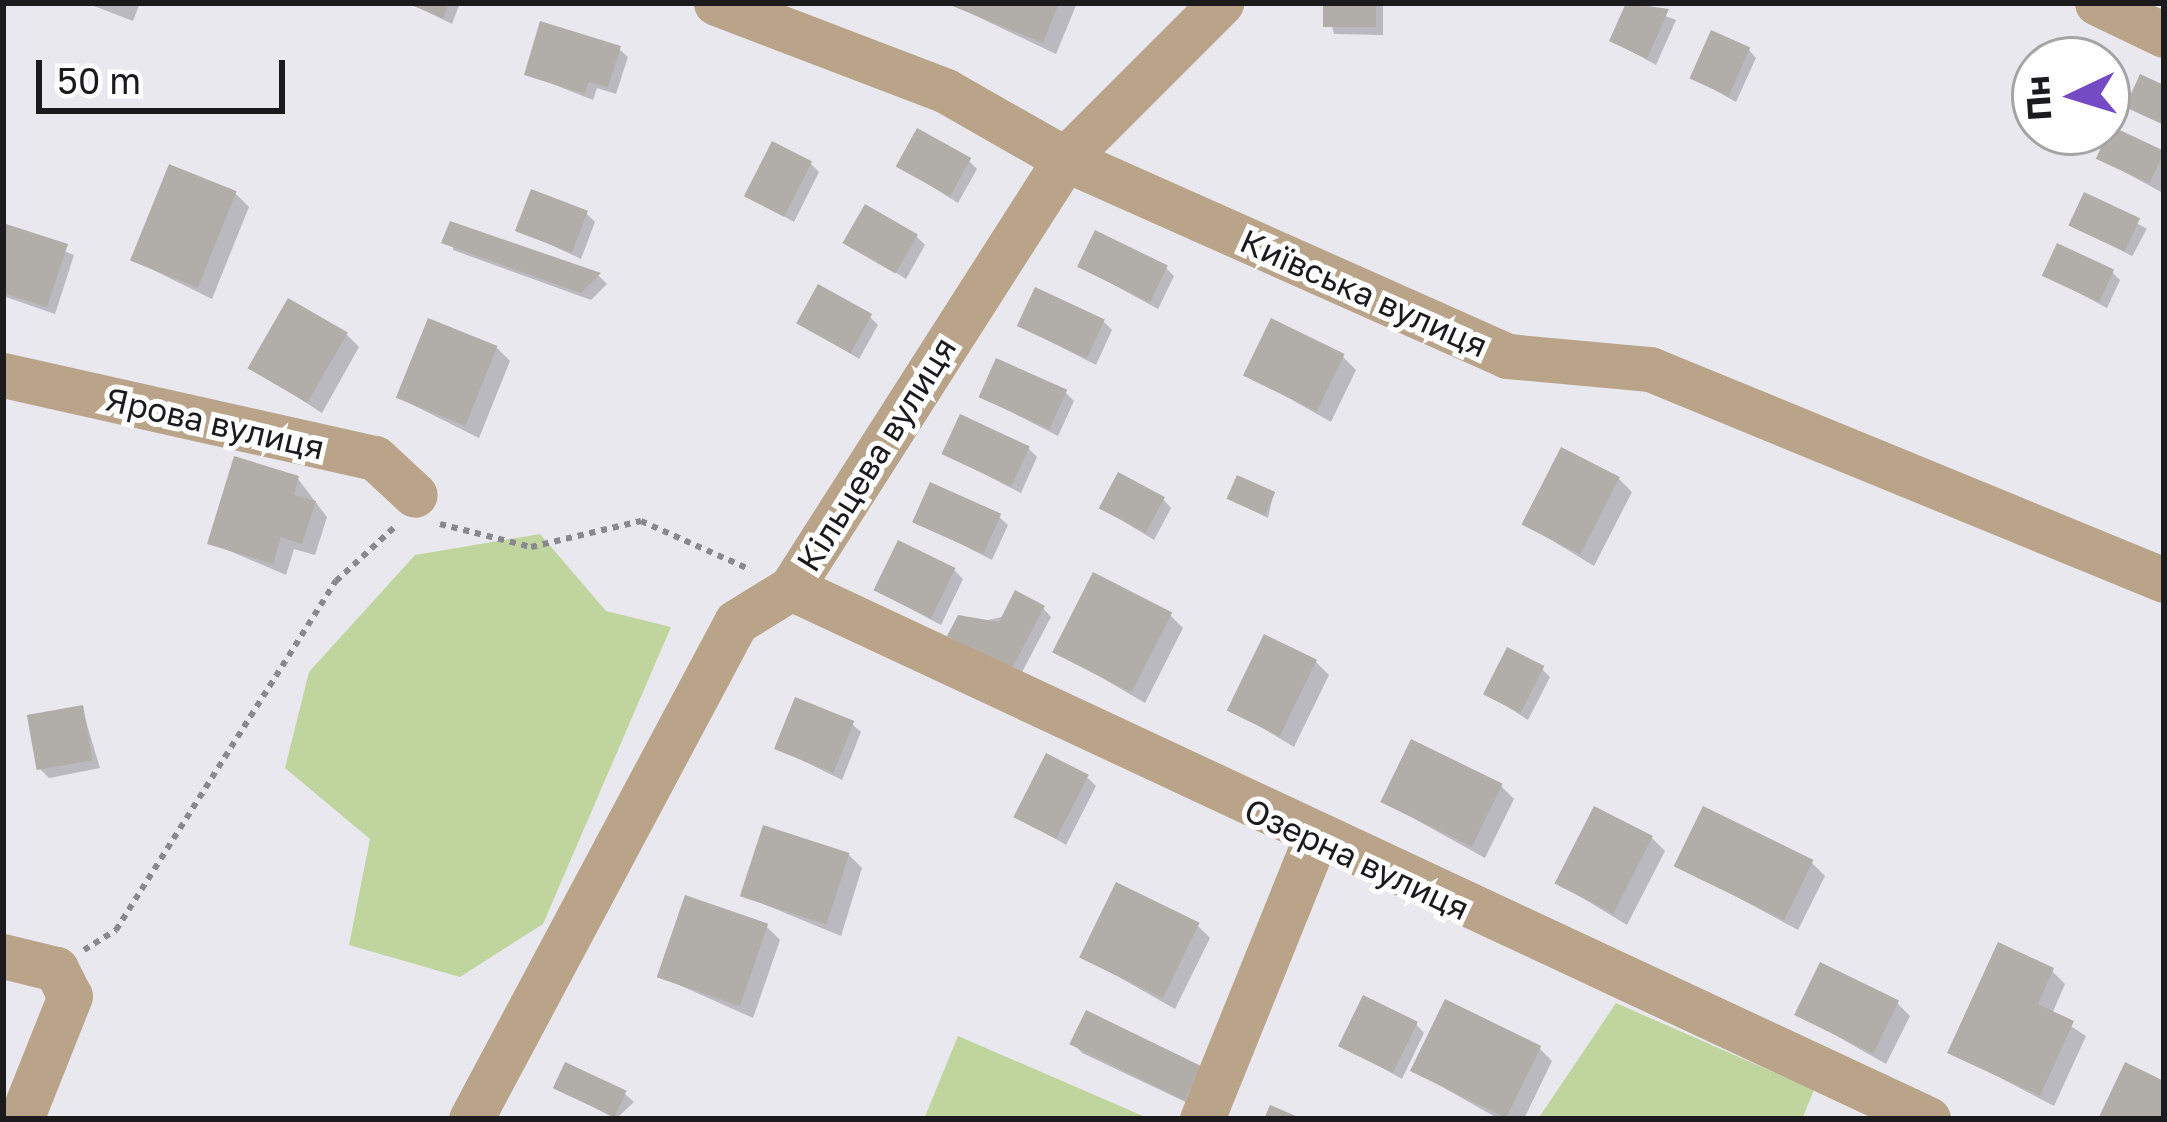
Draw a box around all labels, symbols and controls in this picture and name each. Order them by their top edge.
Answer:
scale bar [42,36,291,110]
north arrow [2011,36,2131,156]
text: 50 m [57,59,141,102]
text: Пн [2017,75,2059,122]
street label: Київська вулиця [1234,221,1494,365]
street label: Кільцева вулиця [788,330,964,578]
street label: Ярова вулиця [102,379,328,467]
street label: Озерна вулиця [1238,790,1476,928]

